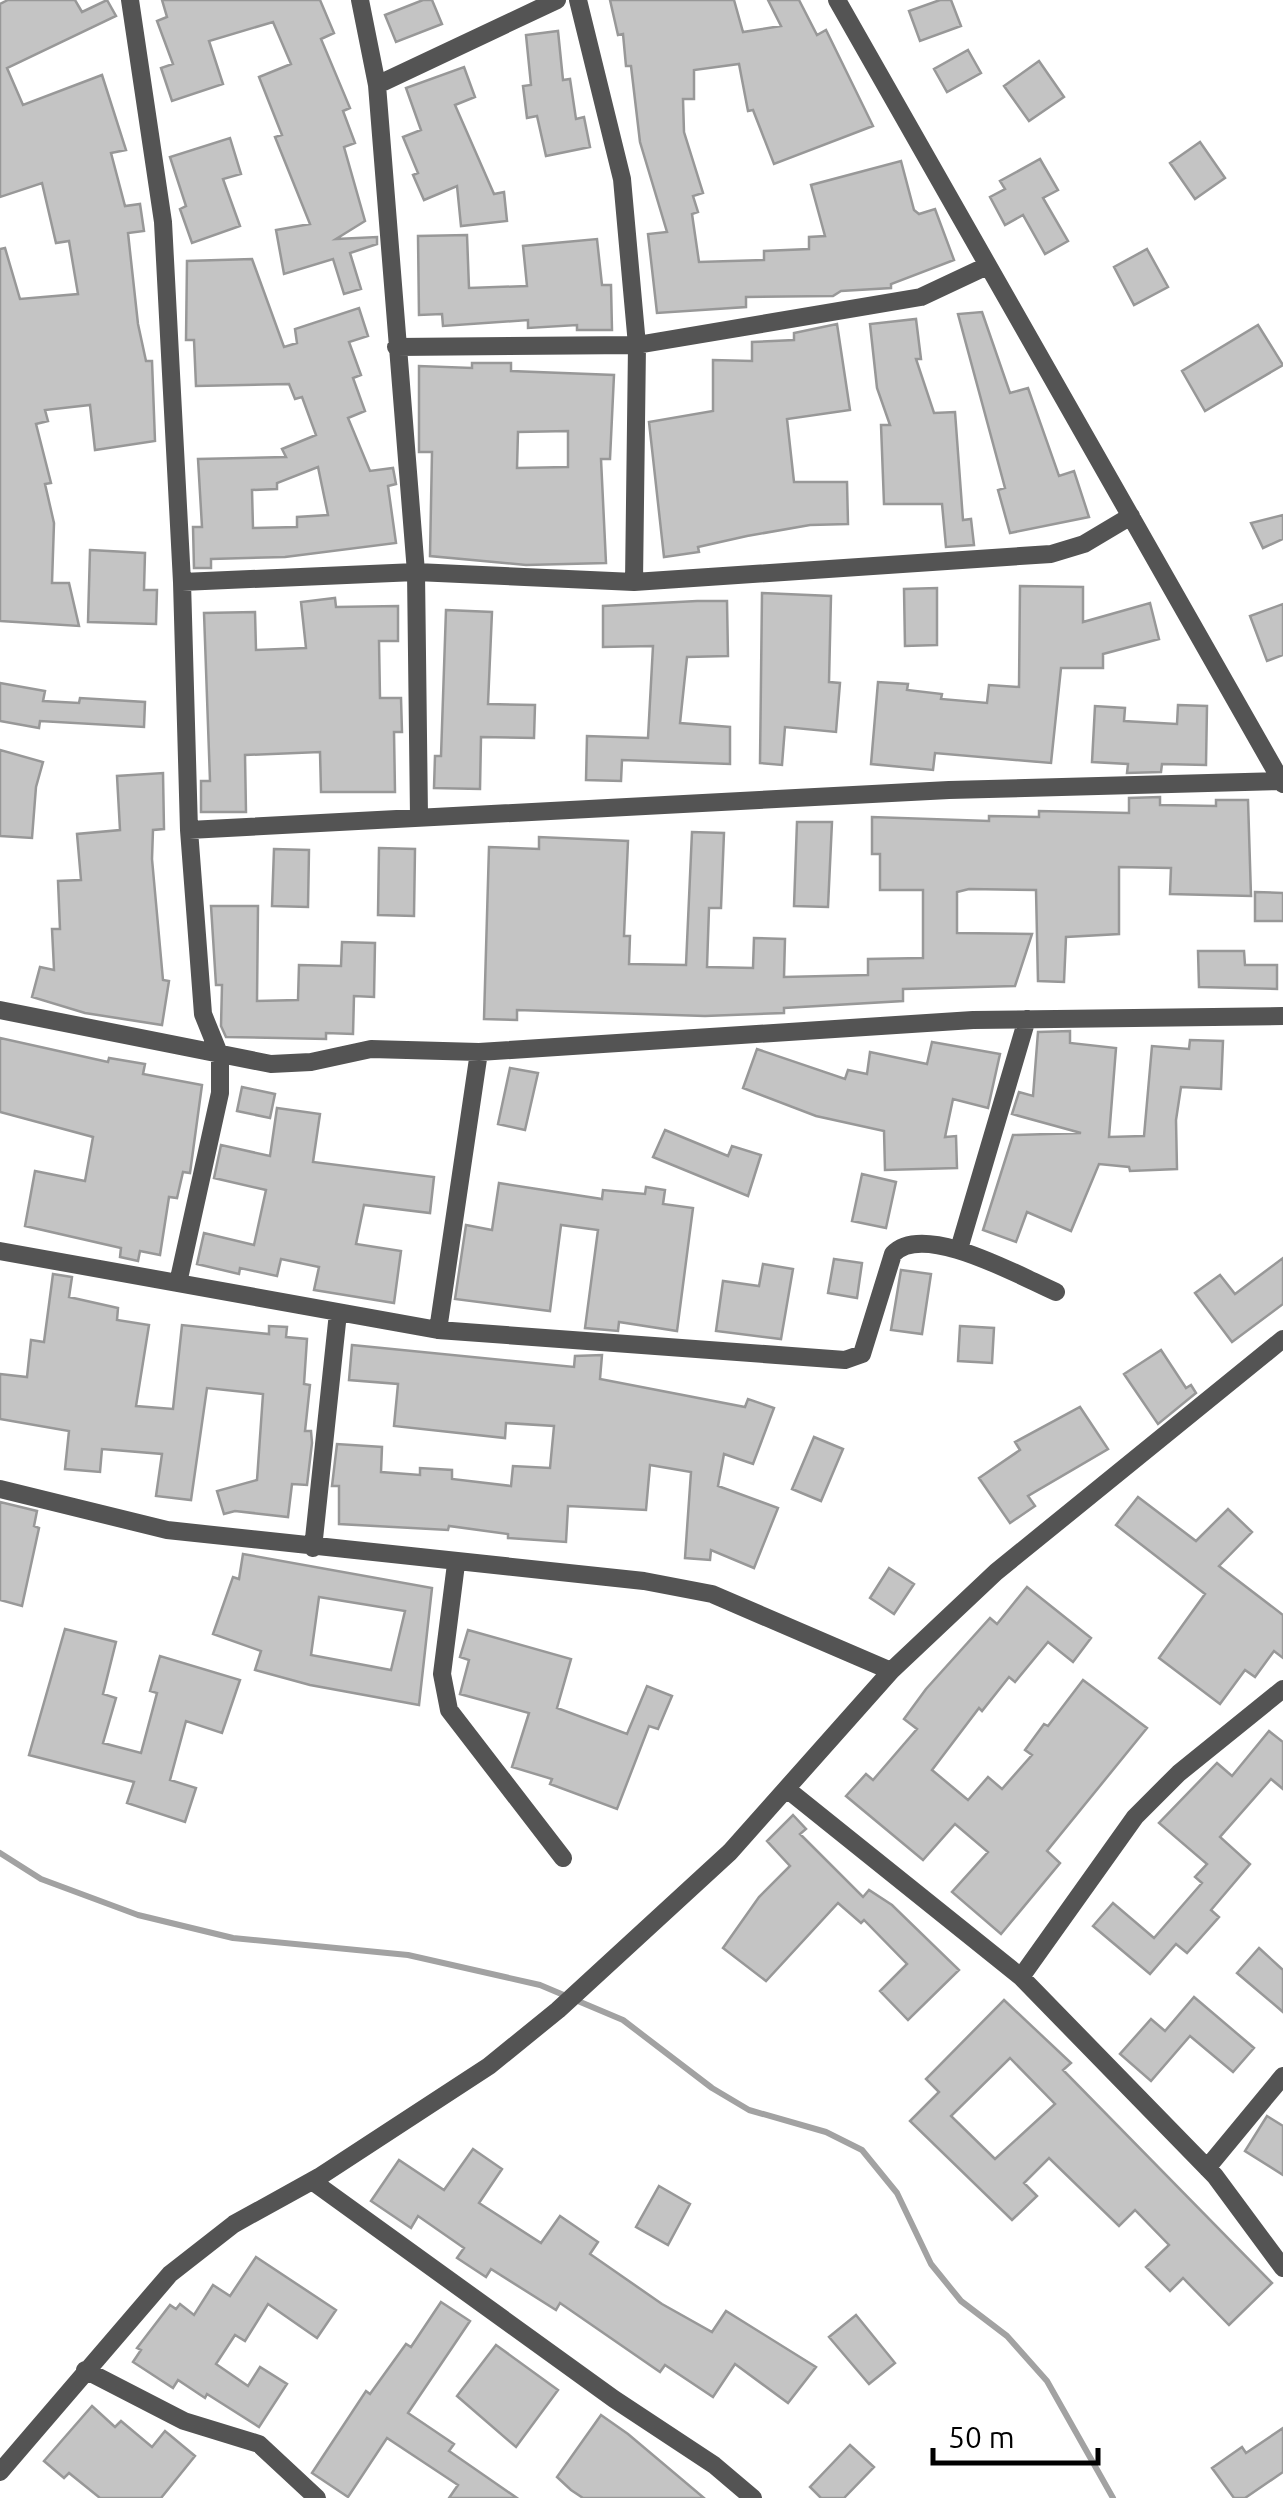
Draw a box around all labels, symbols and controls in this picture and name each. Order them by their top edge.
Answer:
scale bar [933,2403,1098,2465]
text: 50 m [948,2420,1015,2454]

